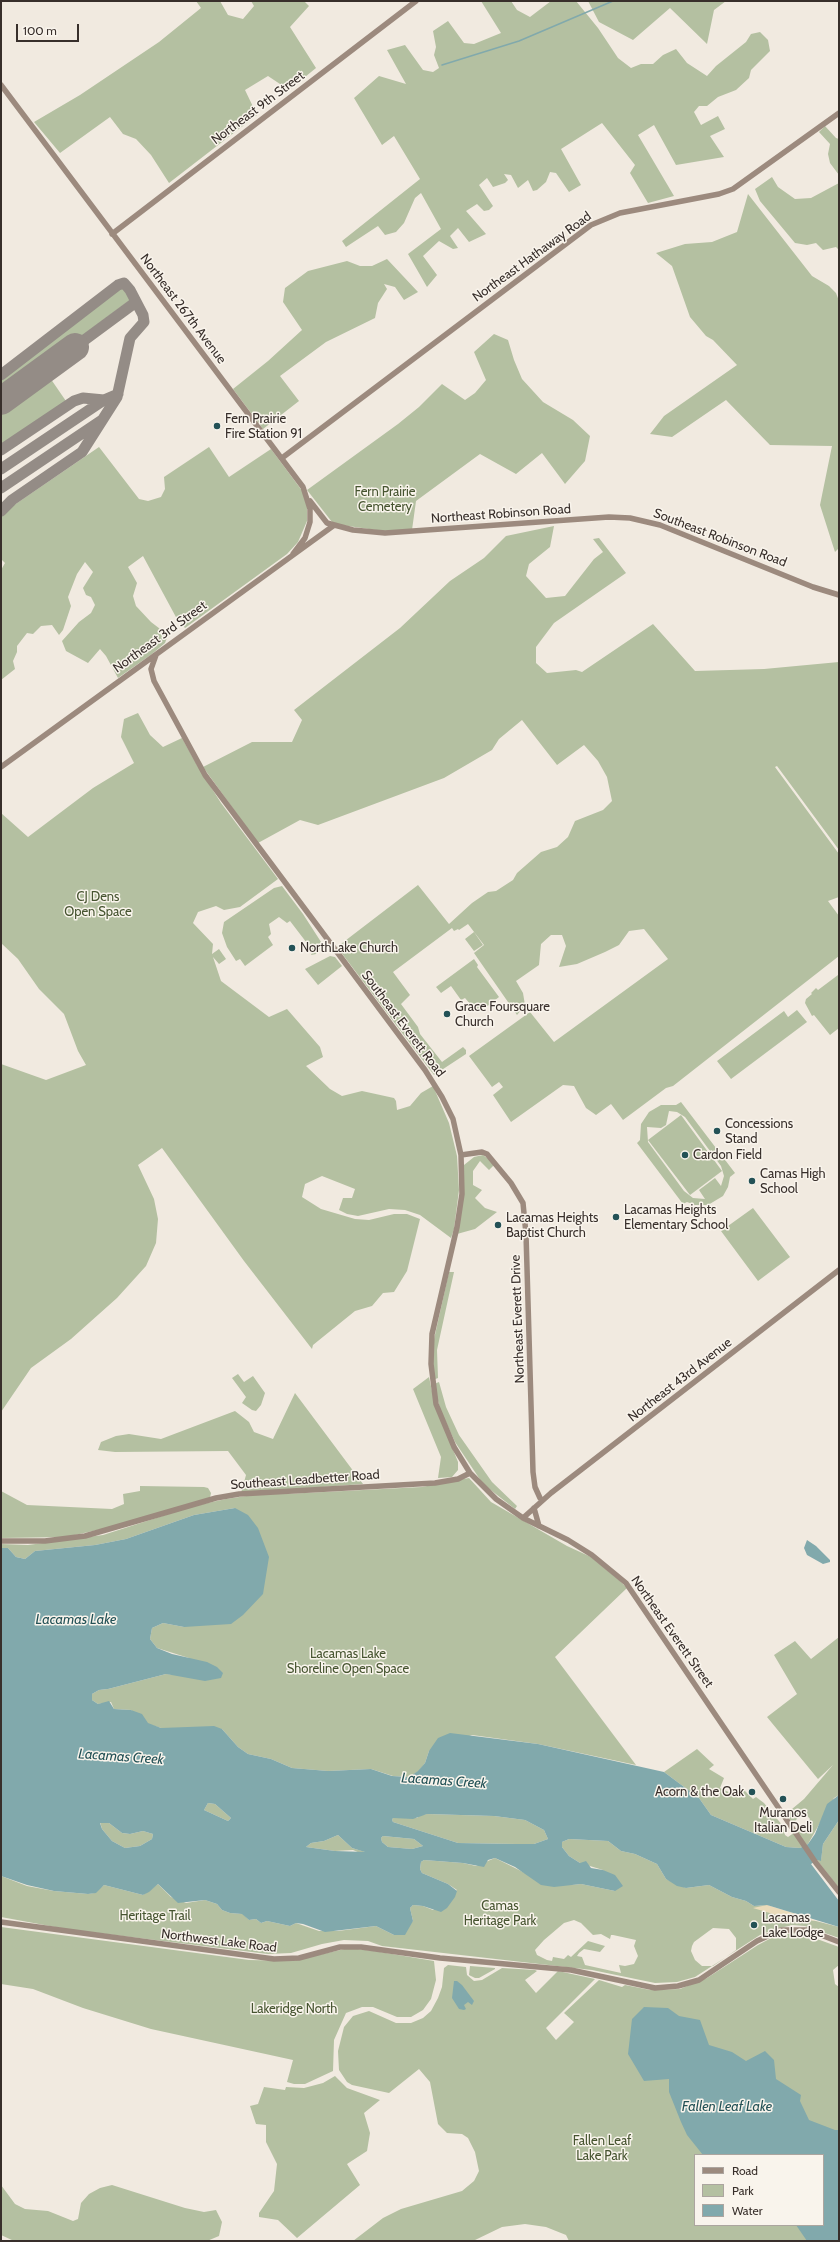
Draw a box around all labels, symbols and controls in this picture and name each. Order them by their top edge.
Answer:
scale bar [18,16,81,42]
text: 100 m [23,23,57,38]
street label: Northeast 9th Street [208,68,308,148]
street label: Northeast Hathaway Road [470,209,594,305]
street label: Northeast 267th Avenue [137,251,229,367]
place label: Fern Prairie Fire Station 91 [225,411,302,442]
marker: Fern Prairie Fire Station 91 [212,421,222,431]
park label: Fern Prairie Cemetery [354,484,416,515]
street label: Northeast Robinson Road [431,501,571,527]
street label: Southeast Robinson Road [651,505,789,571]
street label: Northeast 3rd Street [110,598,210,676]
park label: CJ Dens Open Space [64,889,132,920]
place label: NorthLake Church [300,940,398,956]
marker: NorthLake Church [287,943,297,953]
street label: Southeast Everett Road [358,968,448,1080]
place label: Grace Foursquare Church [455,999,550,1030]
marker: Grace Foursquare Church [442,1009,452,1019]
place label: Concessions Stand [725,1116,793,1147]
marker: Concessions Stand [712,1126,722,1136]
place label: Cardon Field [693,1147,762,1163]
marker: Cardon Field [680,1150,690,1160]
place label: Camas High School [760,1166,826,1197]
marker: Camas High School [747,1176,757,1186]
place label: Lacamas Heights Elementary School [624,1202,728,1233]
place label: Lacamas Heights Baptist Church [506,1210,598,1241]
marker: Lacamas Heights Elementary School [611,1212,621,1222]
marker: Lacamas Heights Baptist Church [493,1220,503,1230]
street label: Northeast Everett Drive [508,1254,528,1384]
street label: Northeast 43rd Avenue [625,1335,735,1425]
street label: Southeast Leadbetter Road [230,1467,380,1493]
street label: Northeast Everett Street [628,1573,716,1691]
water label: Lacamas Lake [36,1612,116,1628]
park label: Lacamas Lake Shoreline Open Space [287,1646,409,1677]
water label: Lacamas Creek [78,1746,164,1768]
water label: Lacamas Creek [401,1770,487,1792]
place label: Acorn & the Oak [655,1784,744,1800]
marker: Acorn & the Oak [747,1787,757,1797]
marker: Muranos Italian Deli [778,1794,788,1804]
place label: Muranos Italian Deli [754,1805,812,1836]
park label: Camas Heritage Park [464,1898,536,1929]
park label: Heritage Trail [119,1908,191,1924]
place label: Lacamas Lake Lodge [762,1910,824,1941]
marker: Lacamas Lake Lodge [749,1920,759,1930]
street label: Northwest Lake Road [160,1926,278,1956]
park label: Lakeridge North [251,2001,337,2017]
water label: Fallen Leaf Lake [682,2099,772,2115]
park label: Fallen Leaf Lake Park [573,2133,631,2164]
legend [694,2154,824,2226]
text: Road [732,2163,758,2178]
text: Park [732,2183,754,2198]
text: Water [732,2203,762,2218]

